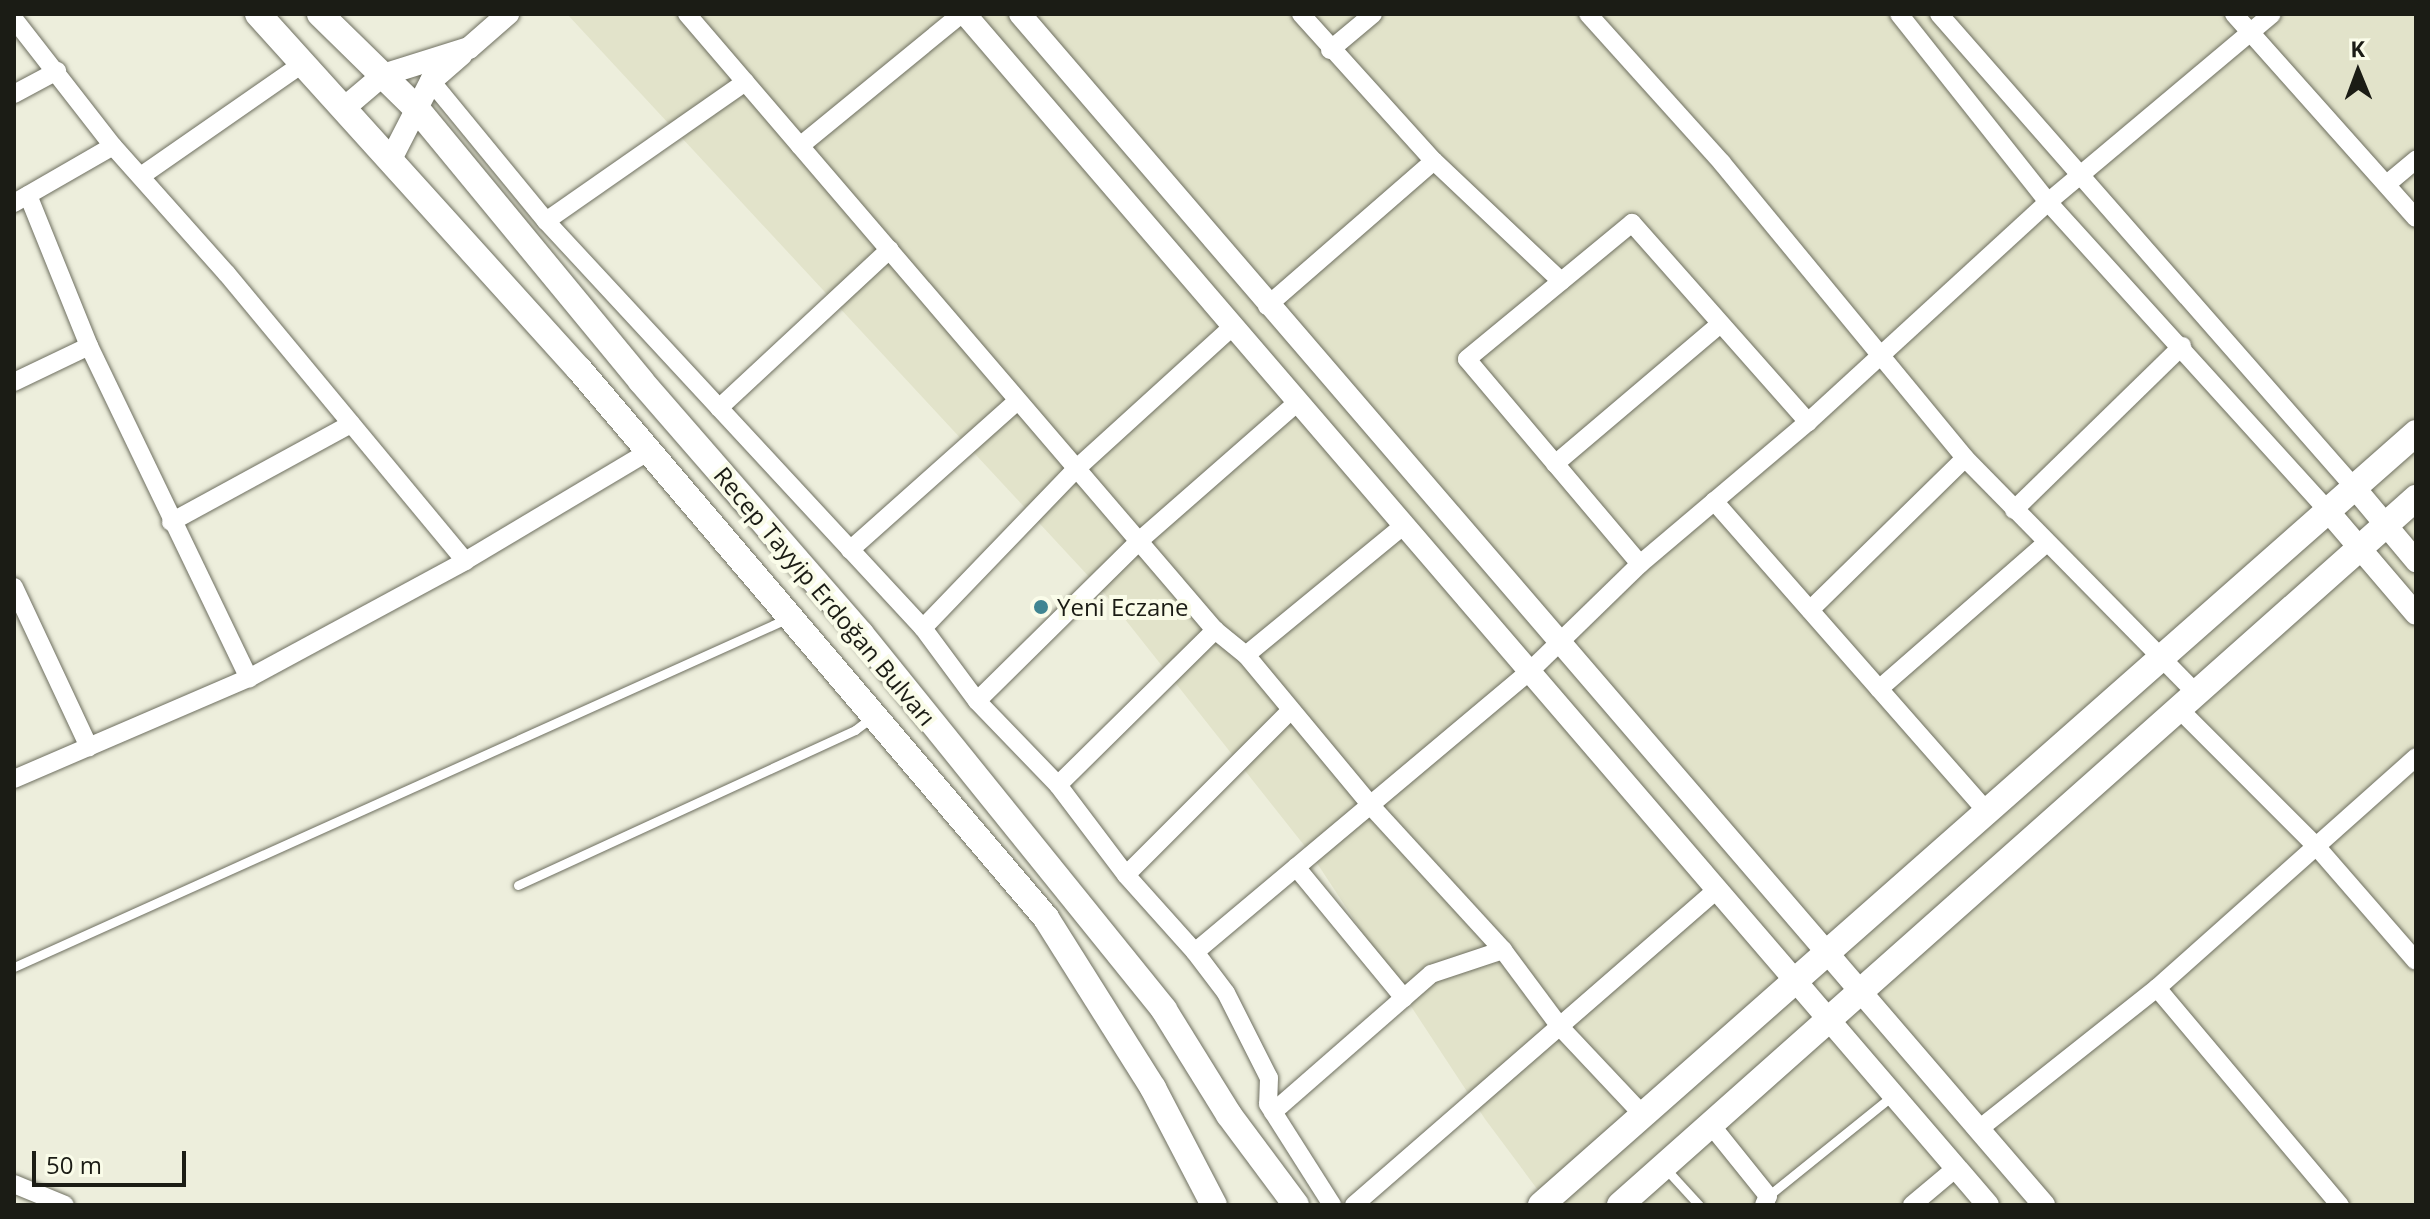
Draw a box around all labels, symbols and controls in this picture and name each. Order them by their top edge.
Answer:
north arrow [2318,32,2398,112]
text: K [2350,33,2365,63]
street label: Recep Tayyip Erdoğan Bulvarı [708,461,942,731]
place label: Yeni Eczane [1057,593,1189,621]
marker: Yeni Eczane [1032,598,1050,616]
scale bar [36,1135,190,1185]
text: 50 m [46,1148,102,1181]

